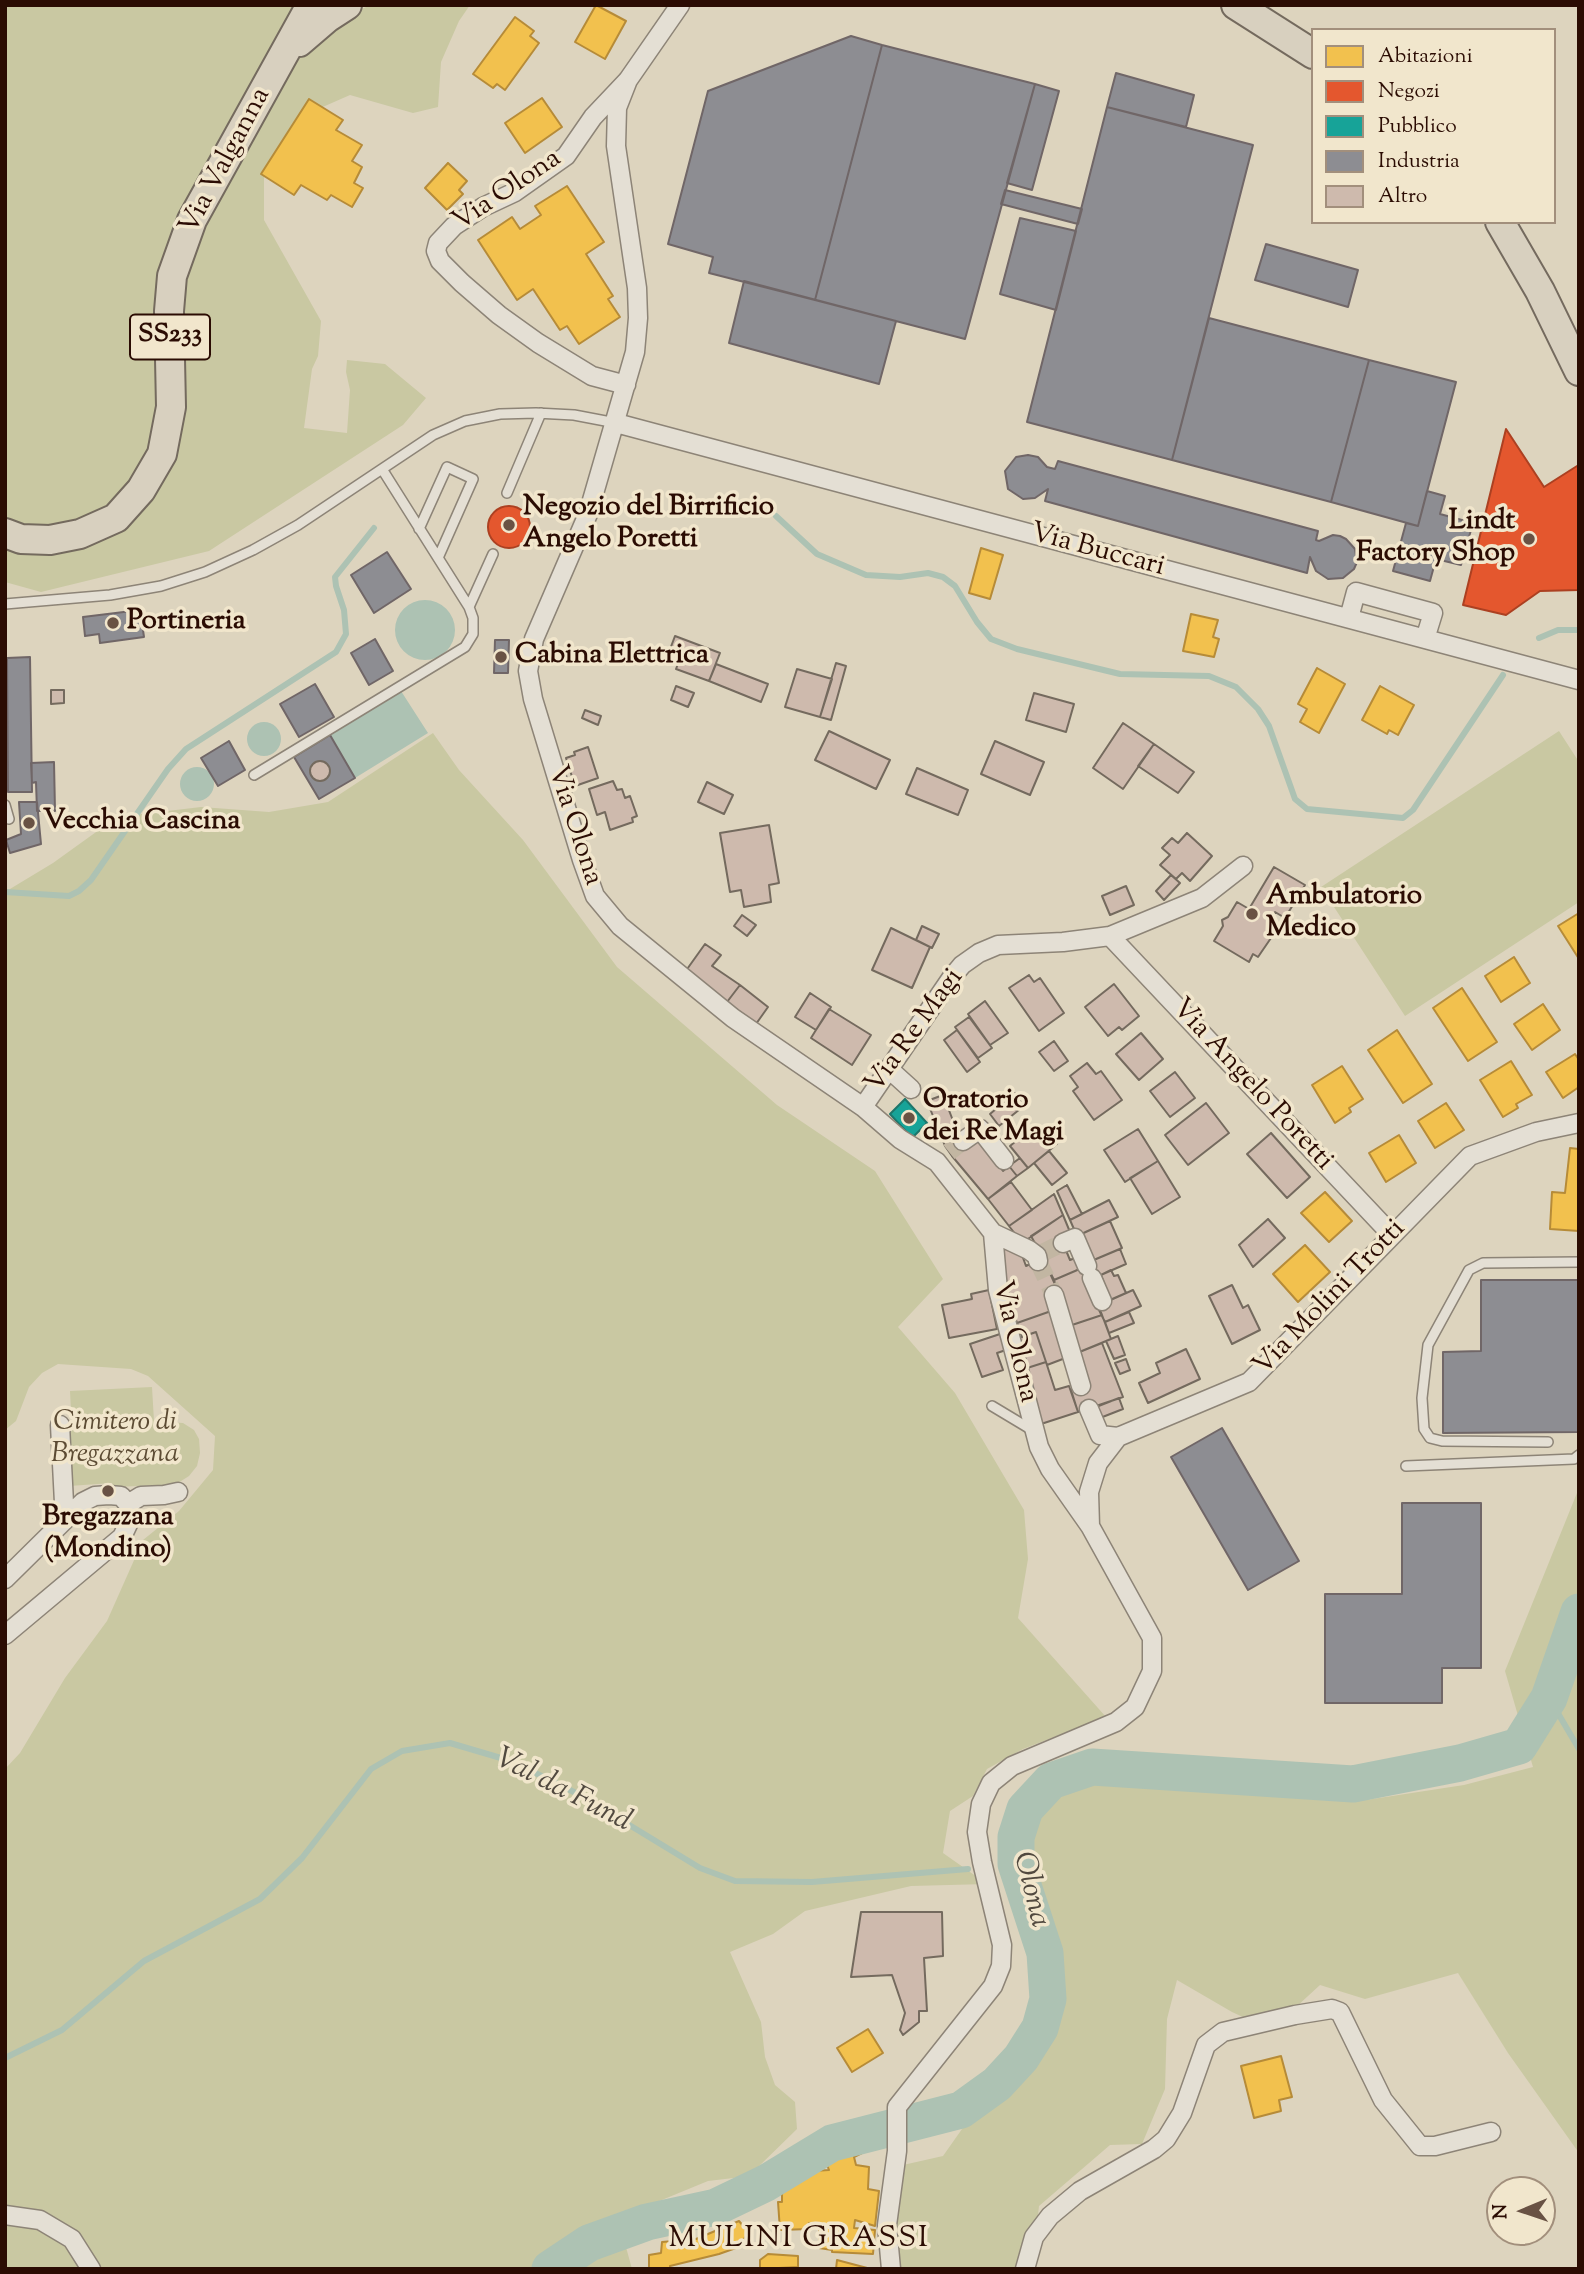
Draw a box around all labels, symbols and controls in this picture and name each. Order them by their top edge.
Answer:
legend [1311,28,1556,224]
text: Abitazioni [1378,42,1473,72]
text: Negozi [1378,77,1440,107]
street label: Via Valganna [174,83,280,241]
text: Pubblico [1378,112,1457,142]
street label: Via Olona [447,143,569,241]
text: Industria [1378,147,1460,177]
text: Altro [1378,182,1427,212]
road number: SS233 [130,314,210,360]
place label: Negozio del Birrificio Angelo Poretti [523,492,774,558]
place label: Lindt Factory Shop [1356,506,1515,572]
marker: Negozio del Birrificio Angelo Poretti [501,517,517,533]
street label: Via Buccari [1026,518,1168,586]
marker: Lindt Factory Shop [1521,531,1537,547]
place label: Portineria [127,606,246,640]
marker: Portineria [105,615,121,631]
place label: Cabina Elettrica [515,640,709,674]
marker: Cabina Elettrica [493,649,509,665]
street label: Via Olona [538,762,608,890]
place label: Vecchia Cascina [43,806,240,840]
marker: Vecchia Cascina [21,815,37,831]
place label: Ambulatorio Medico [1266,881,1422,947]
marker: Ambulatorio Medico [1244,906,1260,922]
street label: Via Re Magi [860,963,972,1101]
street label: Via Angelo Poretti [1163,993,1339,1179]
place label: Oratorio dei Re Magi [923,1085,1064,1151]
marker: Oratorio dei Re Magi [901,1110,917,1126]
street label: Via Molini Trotti [1248,1214,1414,1384]
street label: Via Olona [983,1278,1043,1406]
park label: Cimitero di Bregazzana [51,1407,179,1473]
marker: Bregazzana (Mondino) [100,1483,116,1499]
place label: Bregazzana (Mondino) [42,1502,174,1568]
water label: Val da Fund [488,1742,636,1842]
water label: Olona [1002,1849,1056,1931]
north arrow [1486,2176,1556,2246]
text: N [1488,2204,1515,2220]
district label: MULINI GRASSI [670,2223,928,2259]

